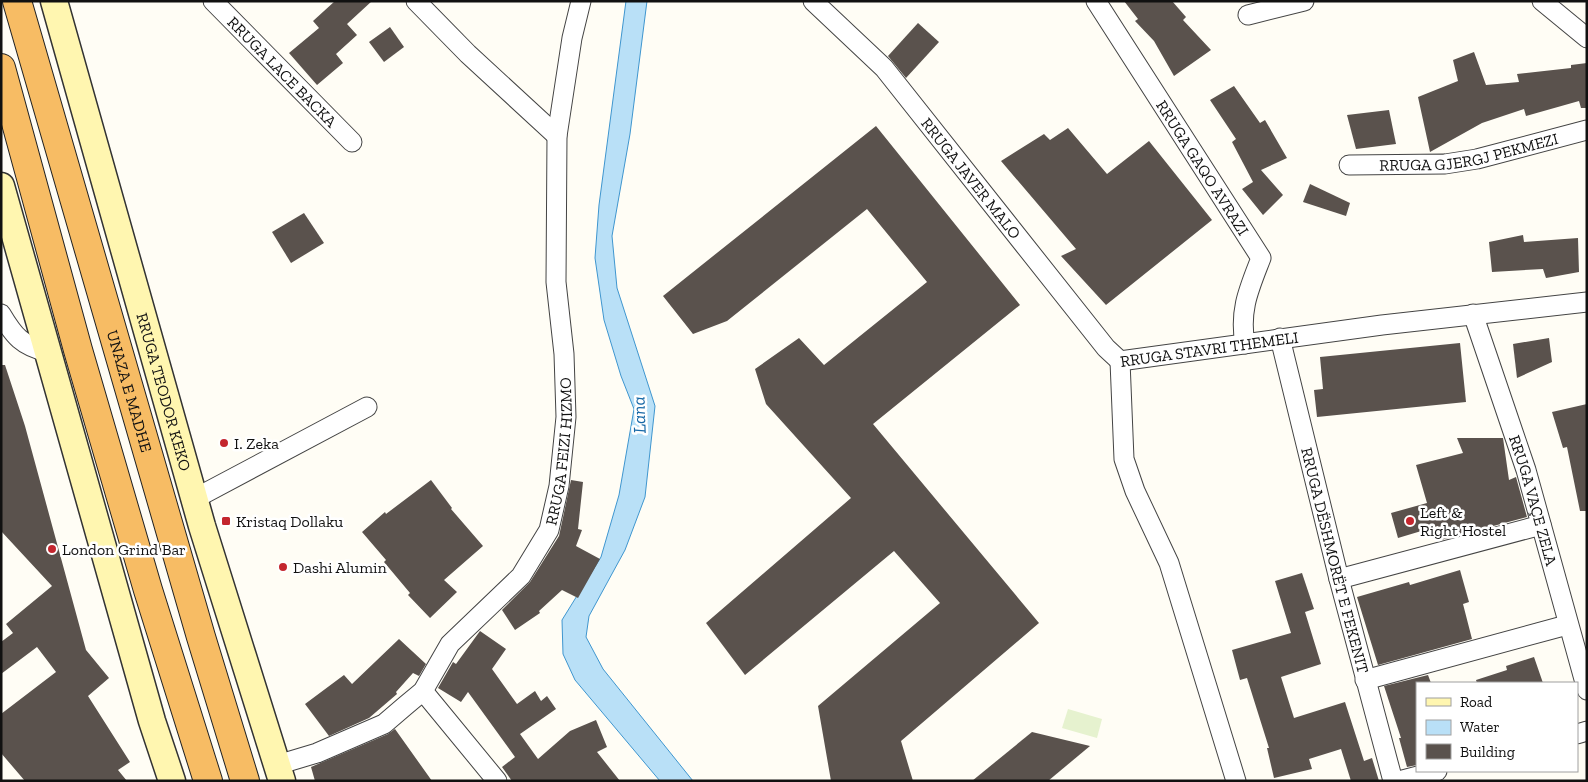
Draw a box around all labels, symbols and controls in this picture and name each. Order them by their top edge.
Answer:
street label: RRUGA LACE BACKA [224,13,341,132]
street label: RRUGA GAQO AVRAZI [1152,97,1253,239]
street label: RRUGA JAVER MALO [917,114,1025,243]
street label: RRUGA GJERGJ PEKMEZI [1379,129,1560,175]
street label: RRUGA TEODOR KEKO [132,311,195,473]
street label: UNAZA E MADHE [103,328,156,454]
street label: RRUGA STAVRI THEMELI [1119,328,1300,371]
street label: RRUGA FEIZI HIZMO [541,377,576,527]
water label: Lana [627,396,651,434]
street label: RRUGA VAÇE ZELA [1505,433,1561,569]
place label: I. Zeka [234,434,279,453]
marker: I. Zeka [218,437,230,449]
street label: RRUGA DËSHMORËT E FEKENIT [1297,445,1373,675]
place label: Left & Right Hostel [1420,503,1506,540]
place label: Kristaq Dollaku [236,512,343,531]
marker: Kristaq Dollaku [220,515,232,527]
marker: Left & Right Hostel [1404,515,1416,527]
place label: London Grind Bar [62,540,186,559]
marker: London Grind Bar [46,543,58,555]
place label: Dashi Alumin [293,558,387,577]
marker: Dashi Alumin [277,561,289,573]
legend [1416,682,1578,772]
text: Road [1460,693,1493,711]
text: Water [1460,718,1500,736]
text: Building [1460,743,1515,761]

